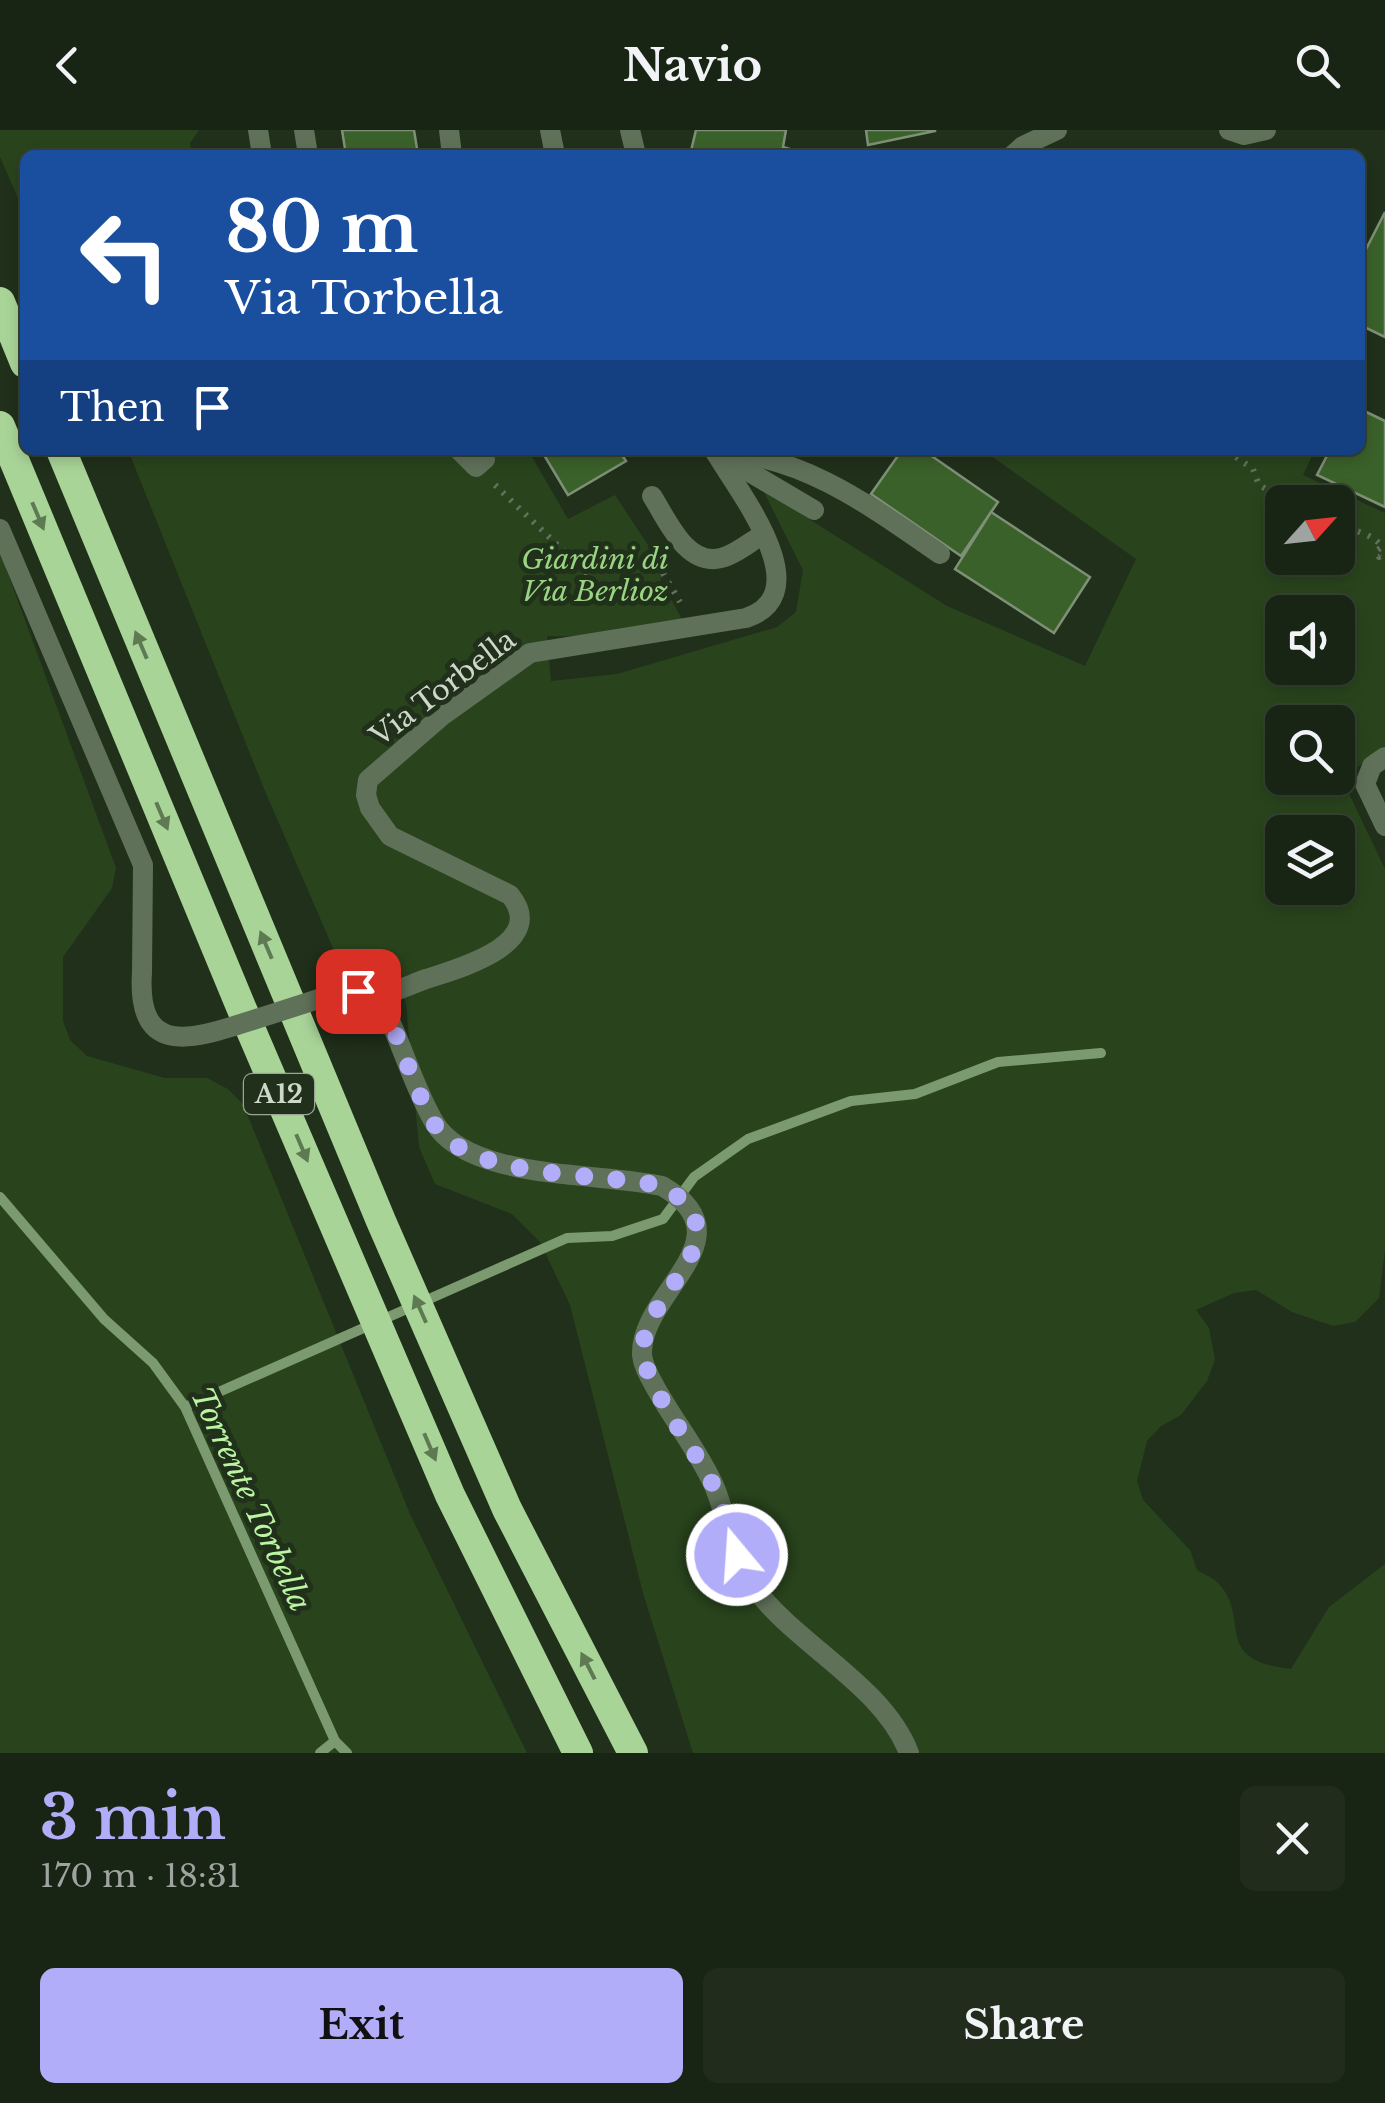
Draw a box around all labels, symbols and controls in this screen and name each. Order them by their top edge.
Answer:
text: Navio [623,37,762,93]
icon: back [40,38,95,93]
icon: search [1290,38,1345,93]
text: 80 m [225,184,418,271]
icon: left [60,190,190,320]
text: Via Torbella [225,270,503,326]
icon: arrive [185,380,240,435]
text: Then [60,384,165,431]
north arrow [1265,485,1355,575]
map controls [1265,485,1355,905]
one-way arrow [30,501,46,531]
park label: Giardini di Via Berlioz [521,542,669,609]
button: sound [1265,595,1355,685]
street label: Via Torbella [363,622,523,755]
one-way arrow [133,630,149,660]
button: search [1265,705,1355,795]
one-way arrow [155,802,171,832]
button: layers [1265,815,1355,905]
one-way arrow [258,930,274,960]
pin [316,949,401,1034]
icon: arrive [331,964,386,1019]
road number: A12 [244,1074,314,1114]
one-way arrow [294,1133,310,1163]
one-way arrow [412,1294,428,1324]
water label: Torrente Torbella [183,1381,319,1617]
one-way arrow [422,1432,438,1462]
position arrow [685,1503,789,1607]
one-way arrow [580,1652,597,1681]
text: 3 min [40,1781,226,1855]
button: close [1240,1786,1345,1891]
text: 170 m · 18:31 [40,1856,241,1896]
button: Exit [40,1968,683,2083]
button: Share [703,1968,1345,2083]

